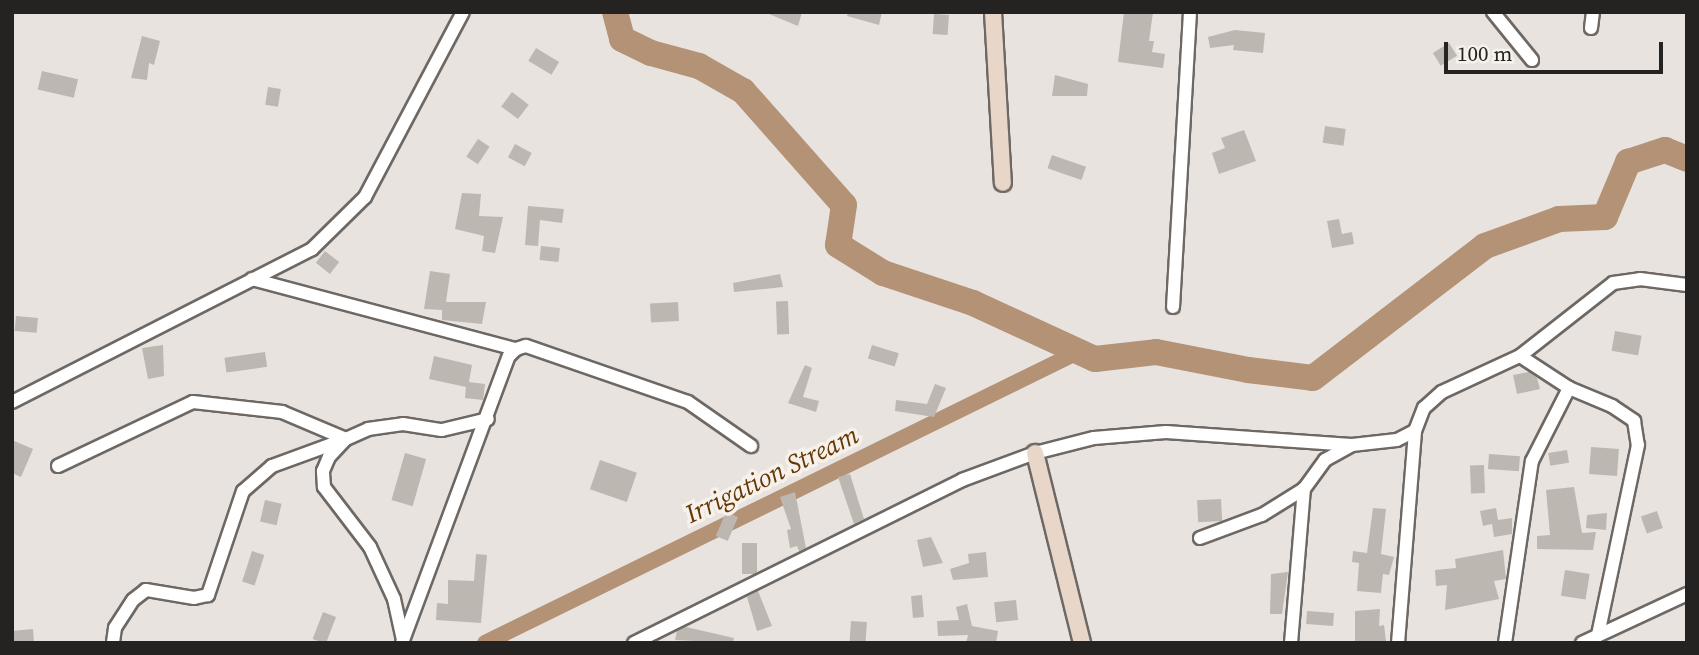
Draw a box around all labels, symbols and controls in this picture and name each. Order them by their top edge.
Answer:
scale bar [1447,28,1666,72]
text: 100 m [1457,39,1512,68]
water label: Irrigation Stream [680,420,864,530]

